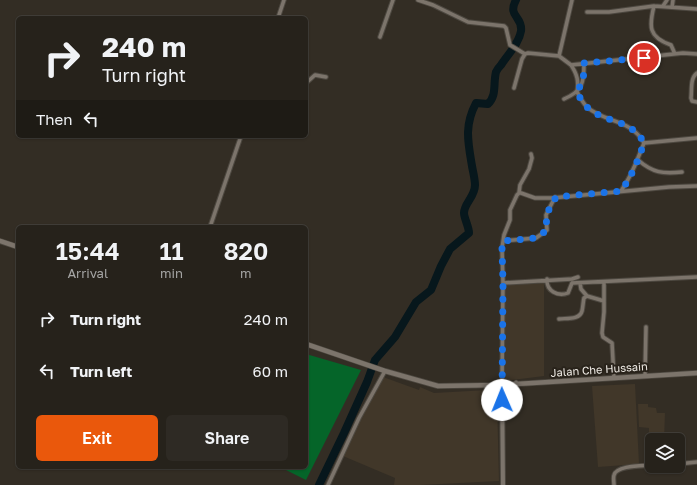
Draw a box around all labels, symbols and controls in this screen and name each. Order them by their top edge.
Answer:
text: 240 m [102,30,186,63]
icon: right [36,32,88,84]
pin [627,41,661,75]
icon: arrive [633,47,655,69]
text: Turn right [102,64,186,86]
icon: left [80,108,102,130]
text: Then [36,110,72,128]
text: 15:44 [56,236,120,265]
text: 11 [160,236,184,265]
text: 820 [223,236,268,265]
text: Arrival [67,265,108,281]
text: min [160,265,183,281]
text: m [240,265,252,281]
icon: right [36,308,58,330]
text: Turn right [70,310,141,328]
text: 240 m [244,310,288,328]
street label: Jalan Che Hussain [550,359,648,379]
icon: left [36,360,58,382]
text: Turn left [70,362,132,380]
text: 60 m [253,362,288,380]
position arrow [481,379,523,421]
button: Exit [36,415,158,461]
button: Share [166,415,288,461]
map controls [645,433,685,473]
button: layers [645,433,685,473]

